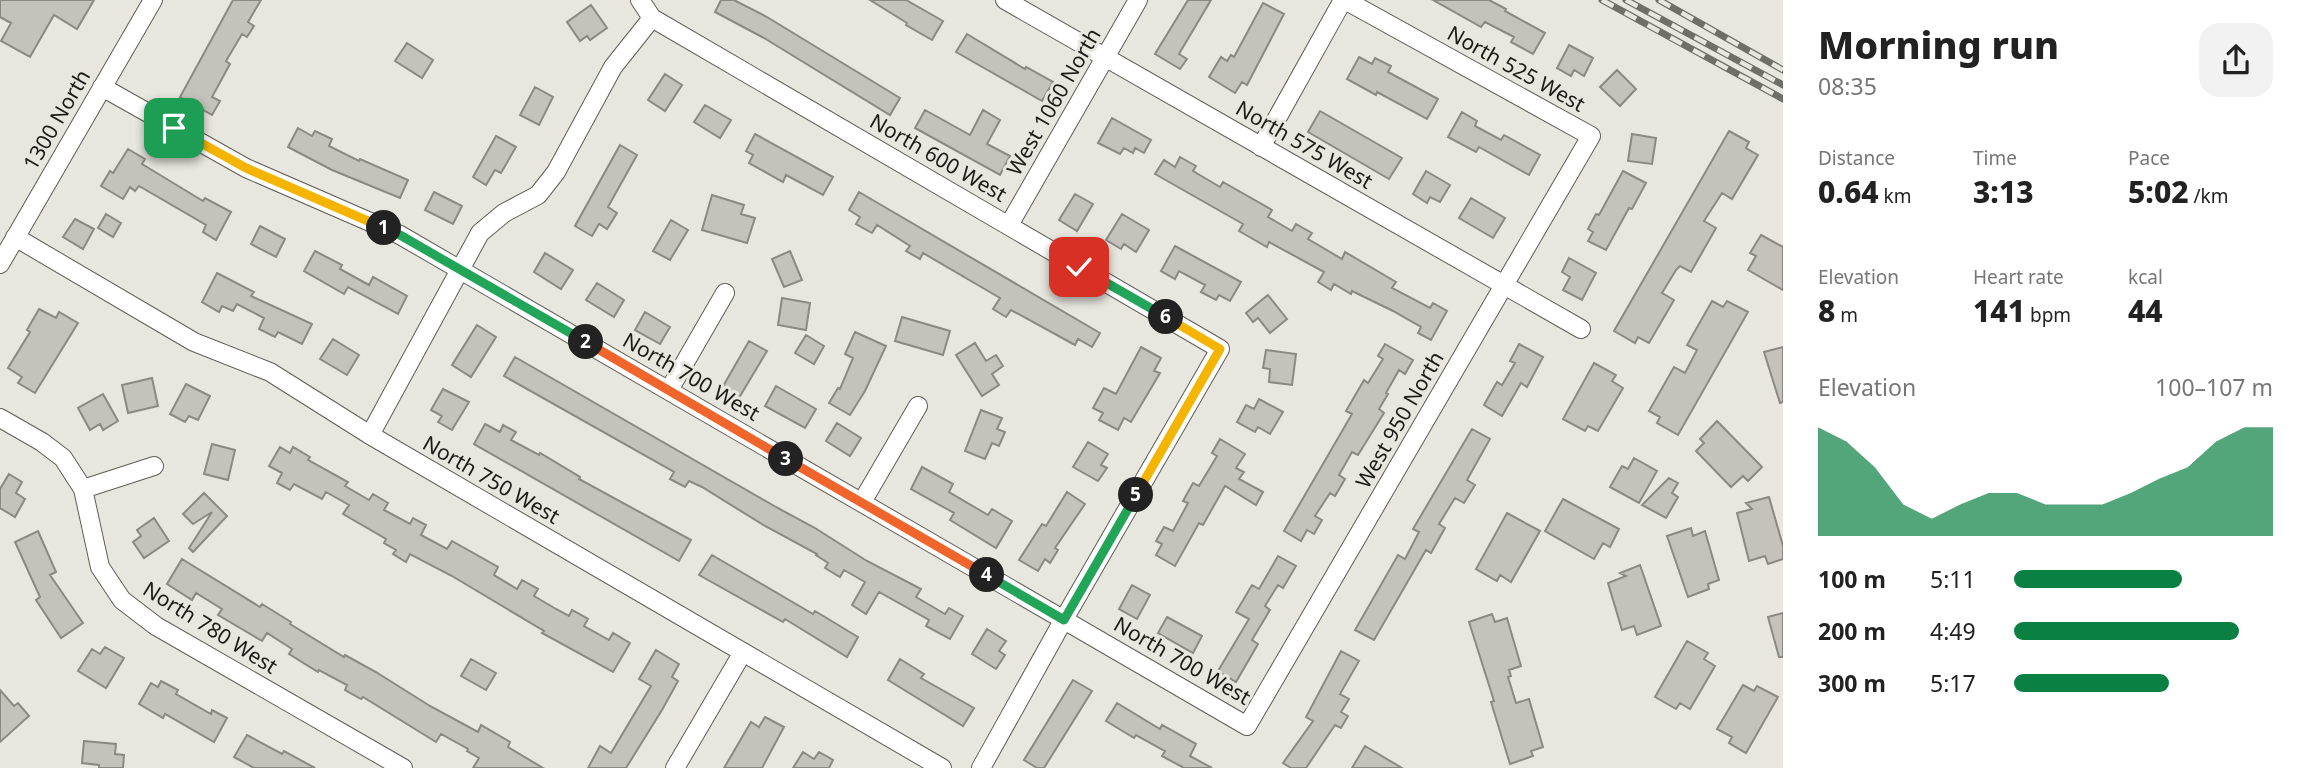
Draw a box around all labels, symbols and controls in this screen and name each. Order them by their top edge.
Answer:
text: Morning run [1818,18,2059,70]
street label: North 525 West [1443,19,1591,118]
street label: West 1060 North [1000,23,1107,180]
button: share [2199,23,2273,97]
street label: 1300 North [16,64,96,175]
text: 08:35 [1818,70,1877,102]
street label: North 575 West [1231,94,1378,195]
pin [144,98,204,158]
street label: North 600 West [865,107,1012,208]
icon: arrive [155,109,193,147]
text: Distance [1818,145,1895,171]
text: Time [1973,145,2017,171]
text: Pace [2128,145,2170,171]
text: 0.64 [1818,171,1879,212]
text: 3:13 [1973,171,2034,212]
text: 5:02 [2128,171,2189,212]
text: km [1879,183,1911,209]
text: /km [2189,183,2229,209]
pin: 1 [366,210,402,246]
text: 1 [378,214,389,240]
pin [1049,237,1109,297]
icon: check [1060,248,1098,286]
text: Elevation [1818,264,1899,290]
text: Heart rate [1973,264,2064,290]
text: kcal [2128,264,2163,290]
text: 8 [1818,290,1835,331]
text: 141 [1973,290,2025,331]
text: 44 [2128,290,2163,331]
pin: 6 [1148,300,1184,334]
text: m [1835,302,1858,328]
text: bpm [2025,302,2071,328]
text: 6 [1160,303,1171,329]
pin: 2 [568,324,604,360]
street label: North 700 West [618,326,765,427]
text: 2 [580,328,591,354]
street label: West 950 North [1349,346,1450,493]
text: Elevation [1818,371,1916,403]
text: 100–107 m [2155,371,2273,403]
street label: North 750 West [418,429,565,530]
pin: 3 [768,442,804,476]
text: 3 [780,445,791,471]
pin: 5 [1118,477,1154,512]
text: 5 [1130,481,1141,507]
pin: 4 [970,558,1004,592]
text: 4 [981,561,992,587]
text: 100 m [1818,563,1886,595]
text: 5:11 [1930,563,1976,595]
street label: North 780 West [138,575,283,680]
street label: North 700 West [1109,610,1256,711]
text: 200 m [1818,615,1886,647]
text: 4:49 [1930,615,1976,647]
text: 300 m [1818,667,1886,699]
text: 5:17 [1930,667,1976,699]

